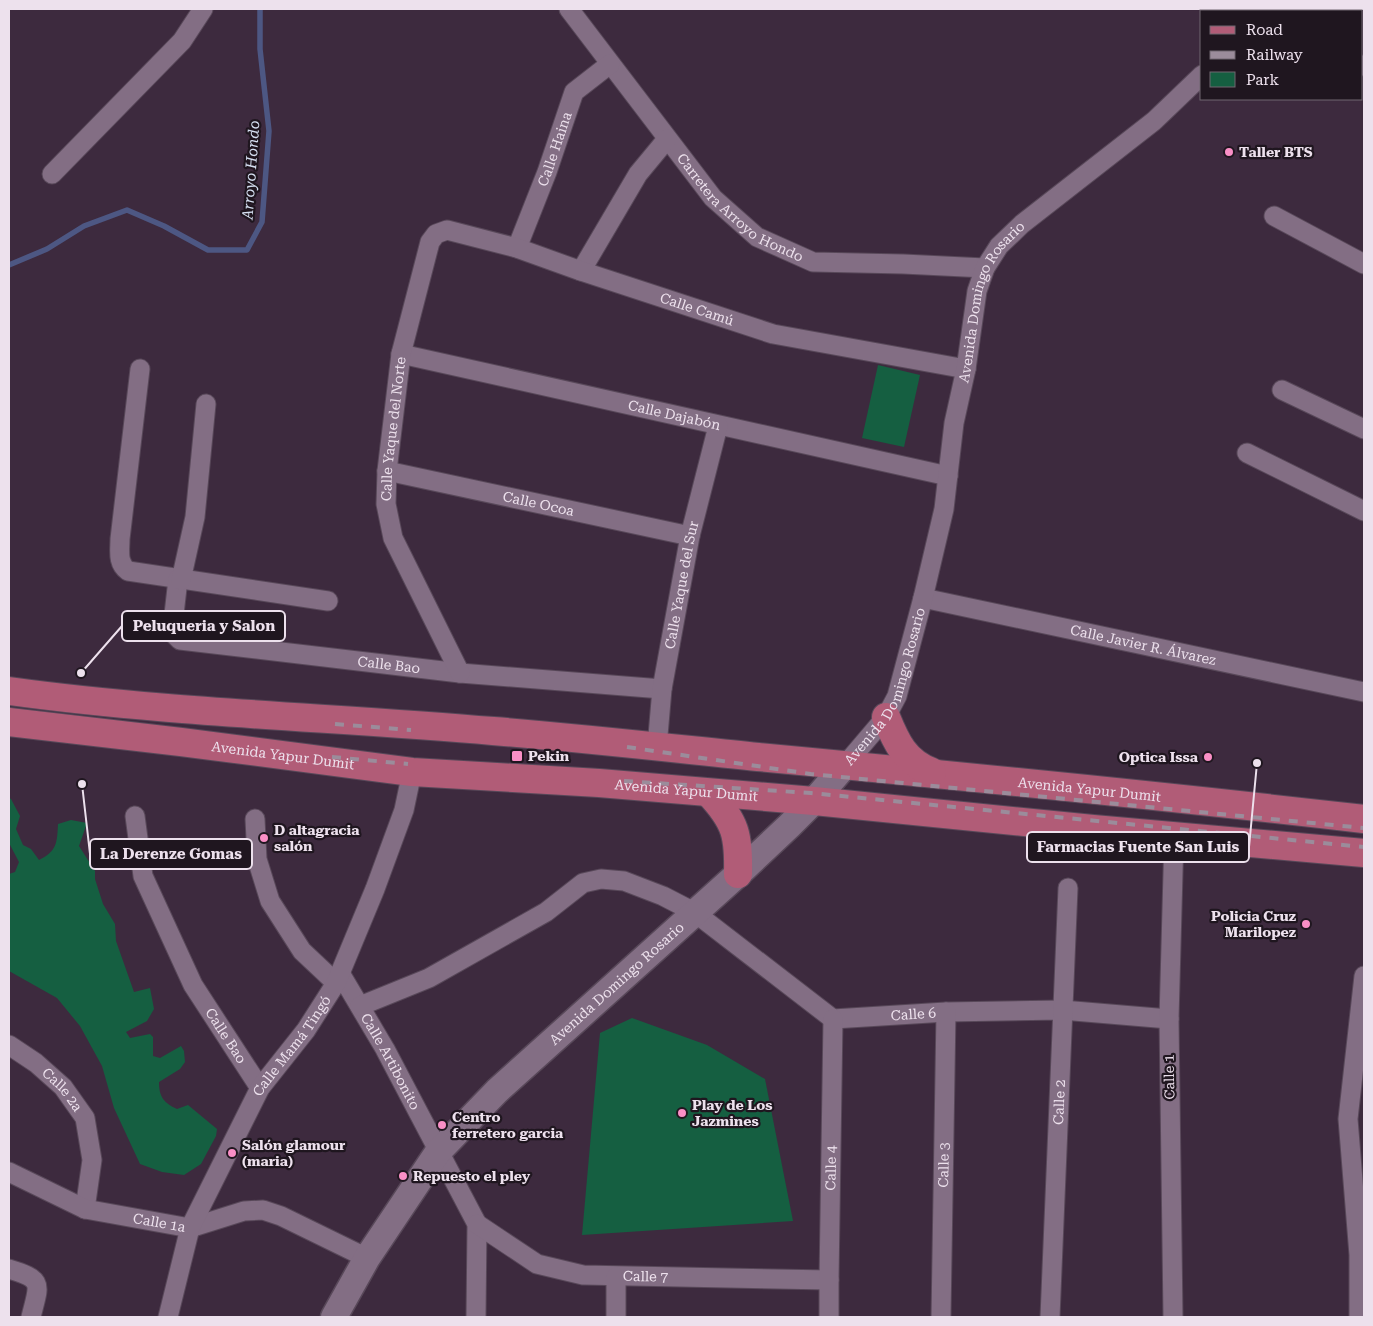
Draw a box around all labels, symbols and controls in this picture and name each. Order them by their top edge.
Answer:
legend [1200,10,1363,100]
text: Road [1246,21,1283,39]
text: Railway [1246,46,1303,64]
text: Park [1246,71,1280,89]
street label: Calle Haina [534,109,575,189]
water label: Arroyo Hondo [238,120,263,221]
place label: Taller BTS [1239,144,1313,160]
marker: Taller BTS [1223,146,1235,158]
street label: Carretera Arroyo Hondo [674,150,806,265]
street label: Avenida Domingo Rosario [955,218,1028,384]
street label: Calle Camú [658,290,736,329]
street label: Calle Yaque del Norte [378,355,409,501]
street label: Calle Dajabón [627,397,722,433]
street label: Calle Ocoa [501,488,576,519]
street label: Calle Yaque del Sur [661,519,702,650]
street label: Avenida Domingo Rosario [841,606,928,768]
callout: Peluqueria y Salon [122,611,285,641]
text: Peluqueria y Salon [133,617,275,635]
street label: Calle Javier R. Álvarez [1069,622,1218,668]
street label: Calle Bao [357,653,421,676]
street label: Avenida Yapur Dumit [211,738,355,772]
place label: Pekin [528,748,570,764]
marker: Pekin [510,749,524,763]
place label: Optica Issa [1119,749,1199,765]
marker: Optica Issa [1202,751,1214,763]
street label: Avenida Yapur Dumit [1017,774,1162,805]
street label: Avenida Yapur Dumit [614,776,759,804]
place label: D altagracia salón [274,822,360,854]
marker: D altagracia salón [258,832,270,844]
callout: Farmacias Fuente San Luis [1027,832,1249,862]
text: Farmacias Fuente San Luis [1037,838,1239,856]
callout: La Derenze Gomas [90,839,252,869]
text: La Derenze Gomas [100,845,242,863]
place label: Policia Cruz Marilopez [1211,908,1296,940]
marker: Policia Cruz Marilopez [1300,918,1312,930]
street label: Avenida Domingo Rosario [546,919,687,1048]
street label: Calle Mamá Tingó [249,992,334,1099]
street label: Calle Bao [202,1005,250,1066]
street label: Calle 6 [890,1005,937,1023]
street label: Calle Artibonito [358,1010,424,1113]
street label: Calle 1 [1161,1054,1177,1100]
street label: Calle 2a [39,1064,86,1115]
street label: Calle 2 [1050,1079,1068,1125]
place label: Play de Los Jazmines [692,1097,773,1129]
marker: Play de Los Jazmines [676,1107,688,1119]
place label: Centro ferretero garcia [452,1109,564,1141]
marker: Centro ferretero garcia [436,1119,448,1131]
place label: Salón glamour (maria) [242,1137,346,1169]
street label: Calle 3 [935,1142,952,1188]
street label: Calle 4 [822,1145,839,1191]
marker: Salón glamour (maria) [226,1147,238,1159]
place label: Repuesto el pley [413,1168,531,1184]
marker: Repuesto el pley [397,1170,409,1182]
street label: Calle 1a [132,1210,187,1235]
street label: Calle 7 [623,1268,669,1285]

